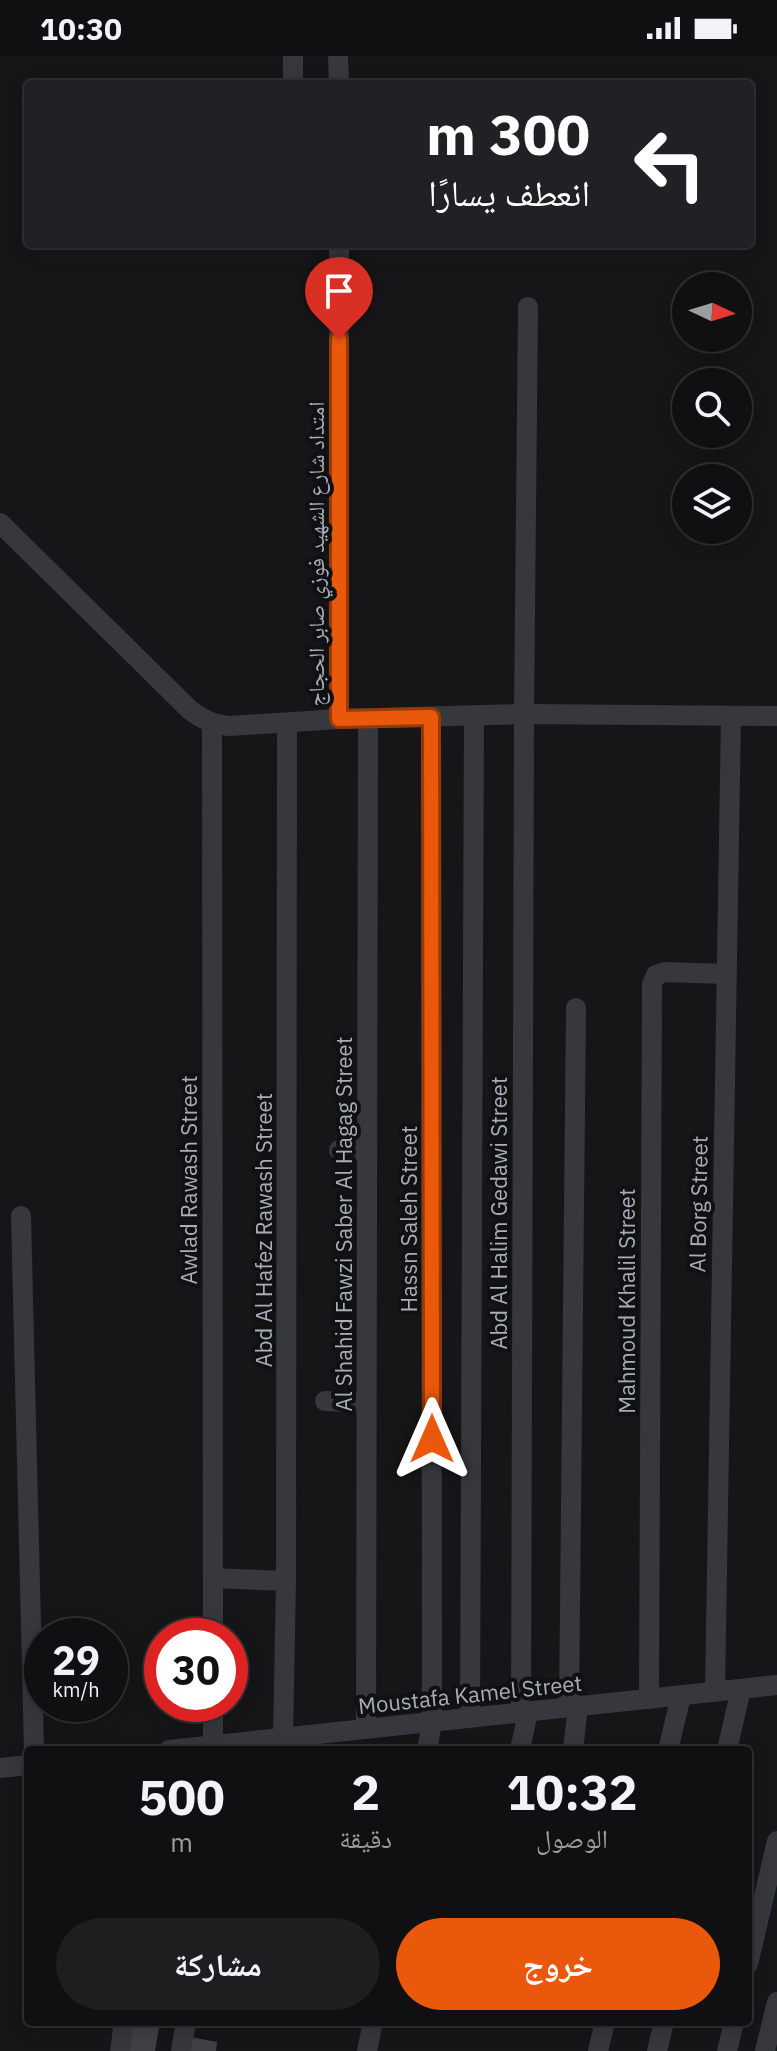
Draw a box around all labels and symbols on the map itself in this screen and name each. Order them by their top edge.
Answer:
pin [305,257,373,339]
north arrow [672,272,752,352]
street label: امتداد شارع الشهيد فوزي صابر الحجاج [301,401,333,707]
street label: Al Shahid Fawzi Saber Al Hagag Street [329,1037,358,1411]
street label: Awlad Rawash Street [174,1075,203,1285]
street label: Abd Al Halim Gedawi Street [484,1076,513,1350]
street label: Abd Al Hafez Rawash Street [249,1093,278,1367]
street label: Hassn Saleh Street [394,1126,423,1312]
street label: Al Borg Street [682,1135,714,1273]
street label: Mahmoud Khalil Street [612,1188,641,1414]
position arrow [390,1397,474,1481]
speed limit sign: 30 [144,1618,248,1722]
street label: Moustafa Kamel Street [357,1668,583,1720]

